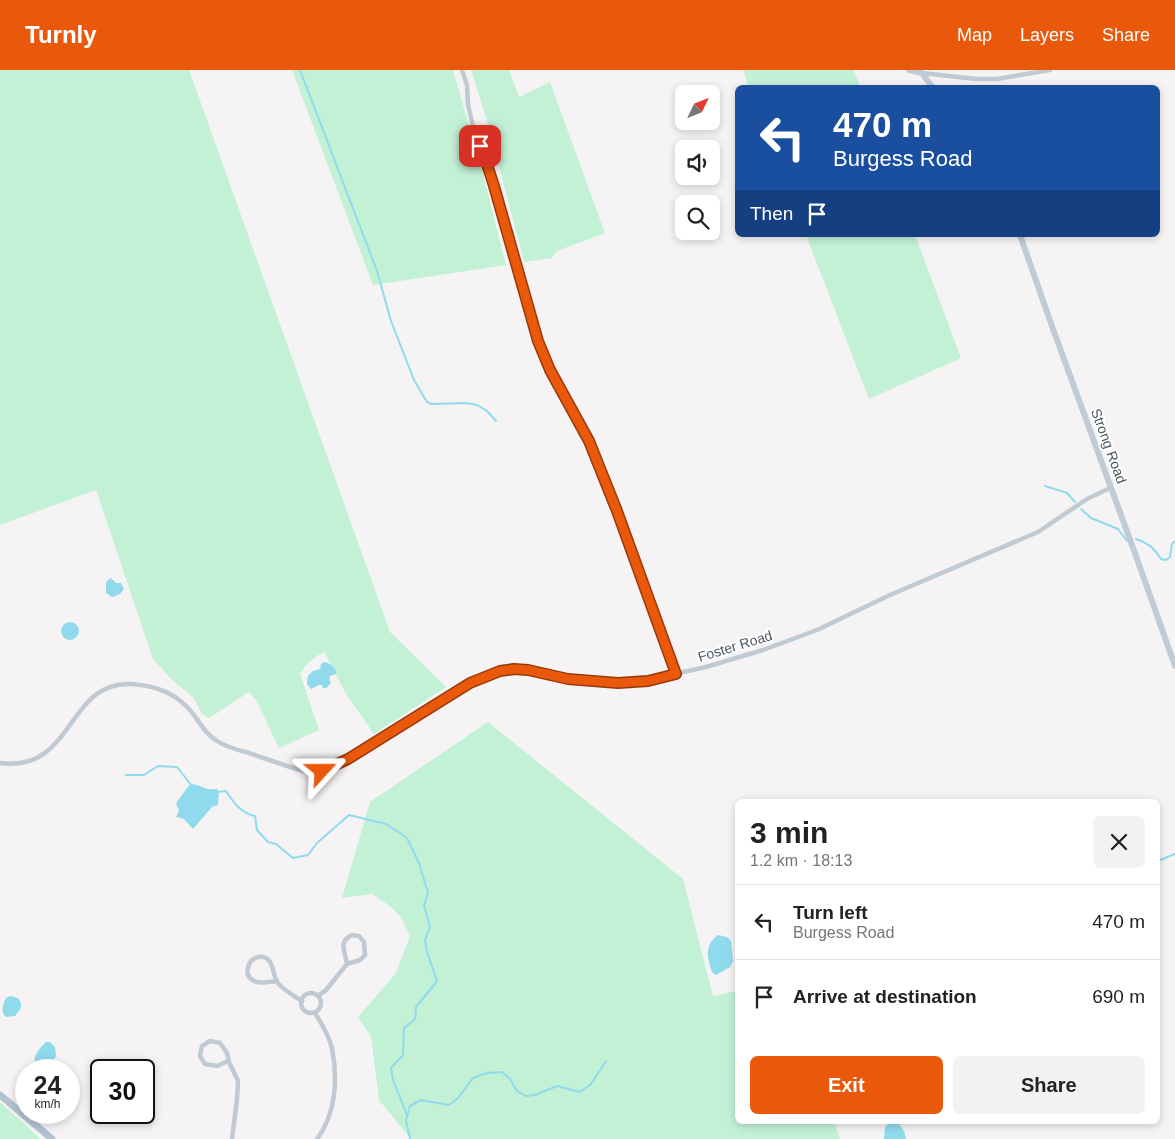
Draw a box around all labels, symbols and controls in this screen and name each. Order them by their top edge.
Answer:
text: Turnly [25,21,97,48]
text: Map [957,25,992,45]
text: Layers [1020,25,1074,45]
text: Share [1102,25,1150,45]
north arrow [675,85,720,130]
map controls [675,85,720,240]
icon: left [750,105,815,170]
text: 470 m [833,105,932,144]
pin [459,125,501,167]
icon: arrive [466,132,494,160]
button: sound [675,140,720,185]
text: Burgess Road [833,146,972,171]
button: search [675,195,720,240]
icon: arrive [803,200,831,228]
text: Then [750,203,793,224]
street label: Strong Road [1088,406,1130,486]
street label: Foster Road [696,627,774,665]
position arrow [295,744,347,796]
text: 3 min [750,816,828,849]
button: close [1093,816,1145,868]
text: 1.2 km · 18:13 [750,852,852,869]
text: Turn left [793,902,868,923]
icon: left [750,908,778,936]
text: 470 m [1092,911,1145,932]
text: Burgess Road [793,924,894,941]
icon: arrive [750,983,778,1011]
text: Arrive at destination [793,986,977,1007]
text: 690 m [1092,986,1145,1007]
button: Exit [750,1056,943,1114]
button: Share [953,1056,1145,1114]
speed limit sign: 30 [90,1059,155,1124]
text: 24 [34,1071,61,1099]
text: km/h [34,1097,61,1111]

